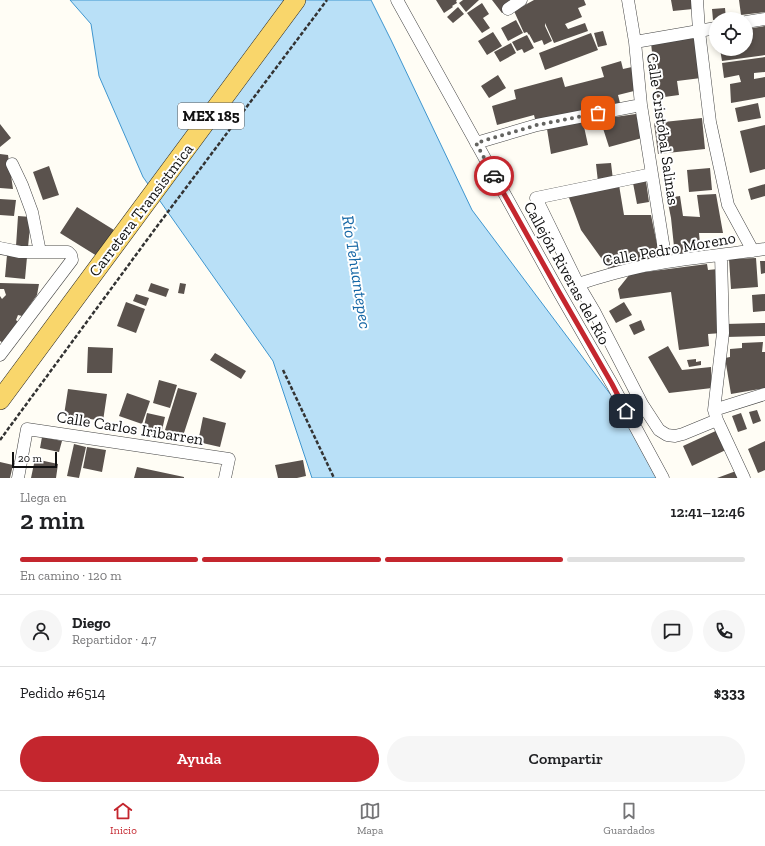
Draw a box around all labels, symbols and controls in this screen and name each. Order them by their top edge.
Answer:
map controls [709,12,753,56]
button: locate [709,12,753,56]
street label: Calle Cristóbal Salinas [643,52,683,206]
pin [581,96,615,130]
icon: bag [587,102,609,124]
road number: MEX 185 [178,103,244,129]
street label: Carretera Transistmica [85,140,197,280]
courier [474,156,514,196]
icon: car [483,165,505,187]
street label: Callejón Riveras del Río [520,198,614,348]
water label: Río Tehuantepec [338,214,376,330]
street label: Calle Pedro Moreno [601,228,737,270]
pin [609,394,643,428]
icon: home [615,400,637,422]
street label: Calle Carlos Iribarren [55,407,206,449]
scale bar [12,450,57,469]
text: 20 m [18,452,42,465]
text: Llega en [20,490,67,505]
text: 12:41–12:46 [671,503,745,521]
text: 2 min [20,504,84,536]
text: En camino · 120 m [20,568,121,583]
button: person [20,610,62,652]
button: chat [651,610,693,652]
button: phone [703,610,745,652]
text: Diego [72,614,111,632]
text: Repartidor · 4.7 [72,632,156,647]
text: Pedido #6514 [20,684,105,702]
text: $333 [714,684,745,702]
button: Ayuda [20,736,379,782]
button: Compartir [387,736,745,782]
tab: Inicio [110,800,137,837]
tab: Mapa [357,800,383,837]
tab: Guardados [603,800,655,837]

